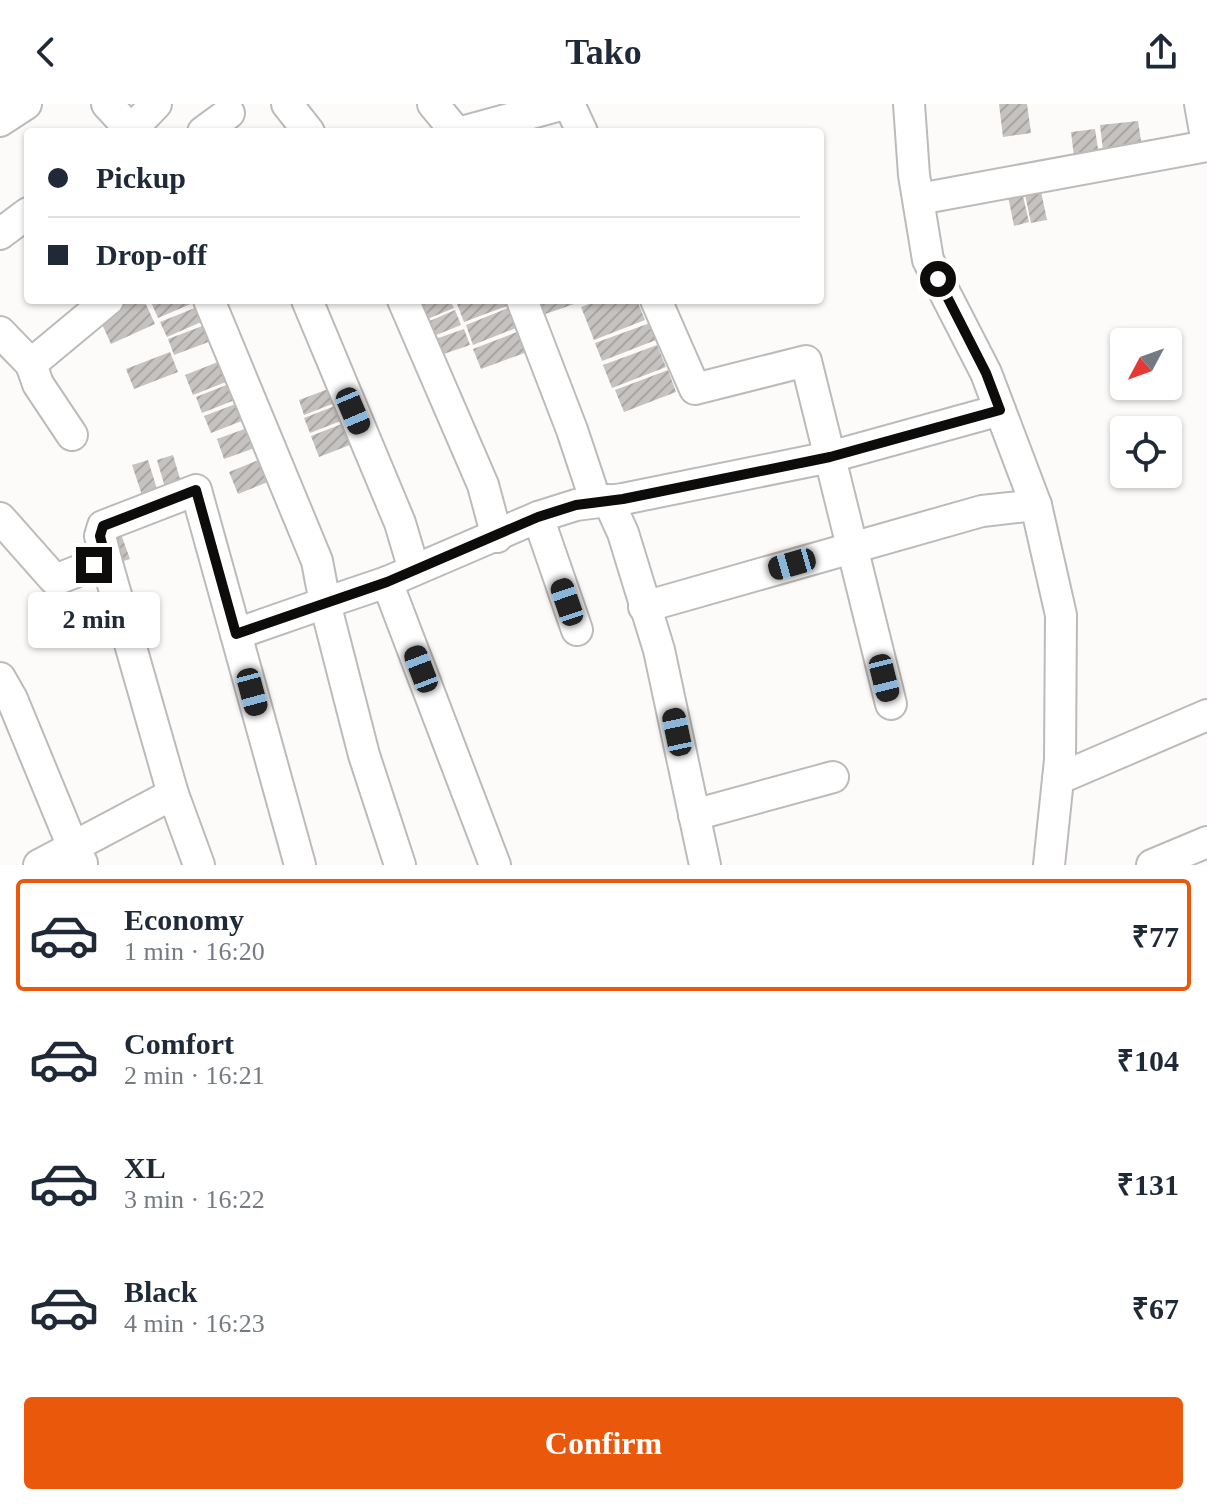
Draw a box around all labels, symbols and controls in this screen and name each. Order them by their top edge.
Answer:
icon: back [24,30,68,74]
icon: share [1139,30,1183,74]
text: Tako [565,32,642,72]
text: Pickup [96,161,186,194]
text: Drop-off [96,238,207,271]
route start [920,261,956,297]
north arrow [1110,328,1182,400]
map controls [1110,328,1182,488]
car [333,384,373,438]
button: locate [1110,416,1182,488]
car [766,546,818,582]
route end [76,547,112,583]
car [548,575,586,629]
callout: 2 min [28,593,160,649]
text: 2 min [63,605,125,634]
car [401,642,441,696]
car [867,652,901,704]
car [234,666,270,718]
car [660,706,694,758]
icon: car [28,899,100,971]
text: Economy [124,903,244,936]
text: ₹77 [1132,920,1179,953]
text: 1 min · 16:20 [124,937,265,966]
icon: car [28,1023,100,1095]
text: Comfort [124,1027,234,1060]
text: ₹104 [1117,1044,1179,1077]
text: 2 min · 16:21 [124,1061,265,1090]
icon: car [28,1147,100,1219]
text: XL [124,1151,166,1184]
text: ₹131 [1117,1168,1179,1201]
text: 3 min · 16:22 [124,1185,265,1214]
icon: car [28,1271,100,1343]
text: Black [124,1275,197,1308]
text: ₹67 [1132,1292,1179,1325]
text: 4 min · 16:23 [124,1309,265,1338]
button: Confirm [24,1397,1183,1489]

